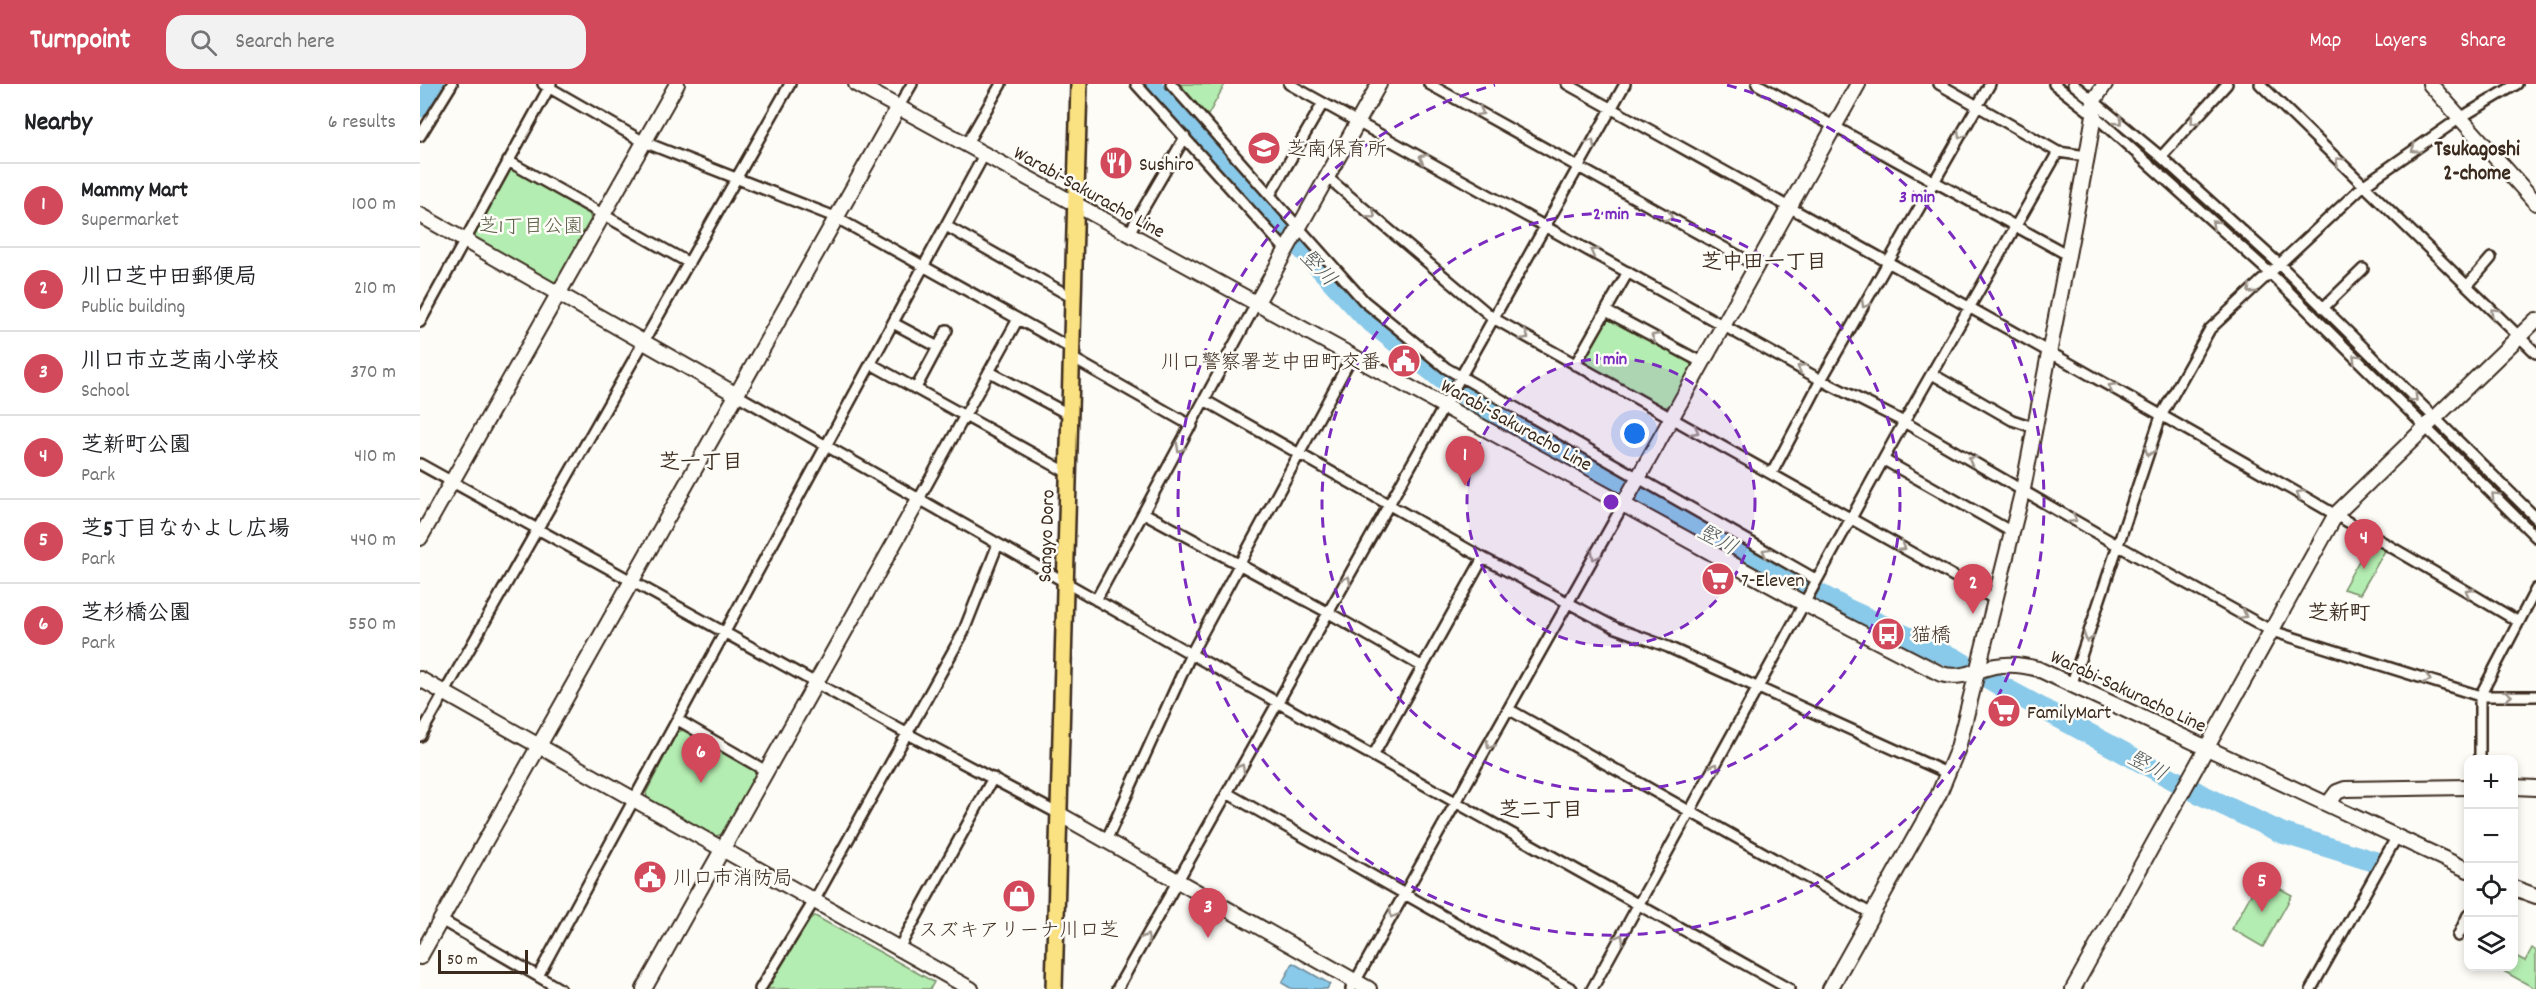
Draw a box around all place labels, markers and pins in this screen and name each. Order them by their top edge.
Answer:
school or university icon: 芝南保育所 [1246,130,1282,166]
place label: 芝南保育所 [1287,137,1387,165]
restaurant icon: Sushiro [1098,145,1134,181]
place label: Sushiro [1139,152,1194,180]
public building icon: 川口警察署芝中田町交番 [1386,343,1422,379]
place label: 川口警察署芝中田町交番 [1161,350,1381,378]
pin: 1 [1446,436,1484,486]
centre of rings [1601,492,1621,512]
pin: 4 [2344,520,2384,569]
supermarket icon: 7-Eleven [1700,561,1736,597]
pin: 2 [1954,564,1992,614]
place label: 7-Eleven [1741,568,1805,596]
bus stop icon: 猫橋 [1870,616,1906,652]
place label: 猫橋 [1911,623,1951,651]
supermarket icon: FamilyMart [1986,693,2022,729]
place label: FamilyMart [2027,700,2111,728]
pin: 6 [682,734,720,783]
public building icon: 川口市消防局 [632,859,668,895]
pin: 5 [2242,862,2282,912]
place label: 川口市消防局 [673,866,793,894]
shop icon: スズキアリーナ川口芝 [1001,878,1037,914]
pin: 3 [1188,888,1228,938]
place label: スズキアリーナ川口芝 [919,918,1119,946]

